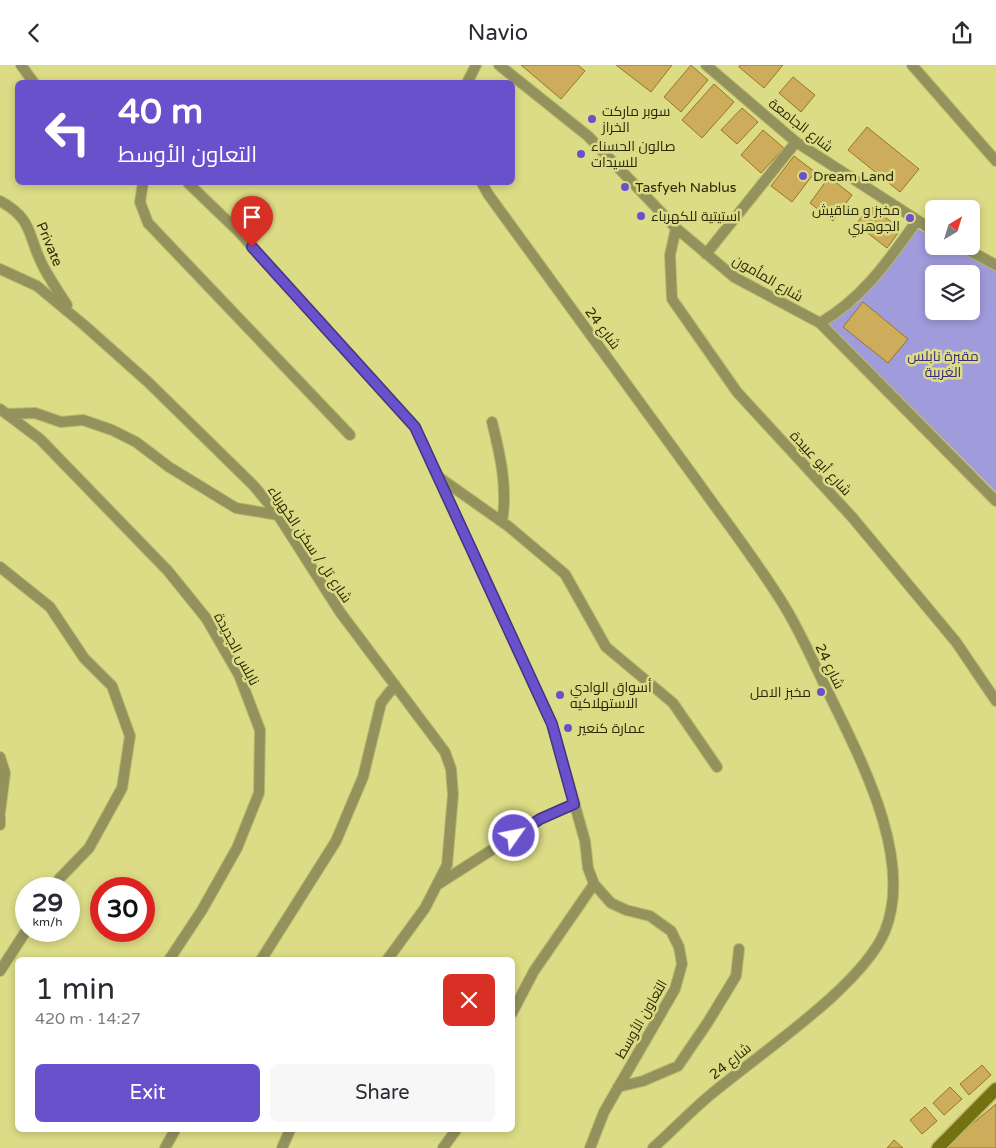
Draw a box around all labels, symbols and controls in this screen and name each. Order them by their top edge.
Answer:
icon: back [20,19,48,47]
icon: share [948,19,976,47]
text: Navio [468,20,528,46]
text: 40 m [118,91,203,133]
street label: شارع الجامعة [765,95,836,156]
icon: left [35,100,100,165]
place label: سوبر ماركت الخراز [601,103,670,136]
marker: سوبر ماركت الخراز [586,113,598,125]
place label: صالون الحسناء للسيدات [591,138,675,171]
text: التعاون الأوسط [118,142,257,168]
marker: صالون الحسناء للسيدات [575,148,587,160]
place label: Dream Land [813,168,894,185]
marker: Dream Land [797,170,809,182]
place label: Tasfyeh Nablus [635,179,737,196]
marker: Tasfyeh Nablus [619,181,631,193]
pin [231,196,273,247]
north arrow [925,200,980,255]
map controls [925,200,980,320]
place label: مخبز و مناقيش الجوهري [812,202,900,238]
icon: arrive [238,203,266,231]
place label: استيتية للكهرباء [651,208,741,225]
marker: استيتية للكهرباء [635,210,647,222]
marker: مخبز و مناقيش الجوهري [904,212,916,224]
street label: Private [33,220,66,269]
street label: شارع المأمون [730,251,806,305]
button: layers [925,265,980,320]
street label: شارع 24 [581,304,624,353]
park label: مقبرة نابلس الغربية [907,348,979,381]
street label: شارع أبو عبيدة [786,427,856,499]
street label: شارع تل / سكن الكهرباء [264,482,355,606]
street label: نابلس الجديدة [210,610,263,689]
street label: شارع 24 [811,641,848,692]
place label: أسواق الوادي الاستهلاكيه [570,678,652,712]
place label: مخبز الامل [750,684,811,701]
marker: مخبز الامل [815,686,827,698]
marker: أسواق الوادي الاستهلاكيه [554,689,566,701]
place label: عمارة كنعير [577,720,645,737]
marker: عمارة كنعير [562,722,574,734]
position arrow [487,809,539,861]
speed limit sign: 30 [90,877,155,942]
text: 29 [32,888,63,918]
text: km/h [32,915,63,929]
text: 1 min [35,971,115,1008]
button: close [443,974,495,1026]
street label: التعاون الأوسط [612,977,671,1062]
text: 420 m · 14:27 [35,1009,141,1029]
street label: شارع 24 [706,1040,754,1083]
button: Exit [35,1064,260,1122]
button: Share [270,1064,495,1122]

